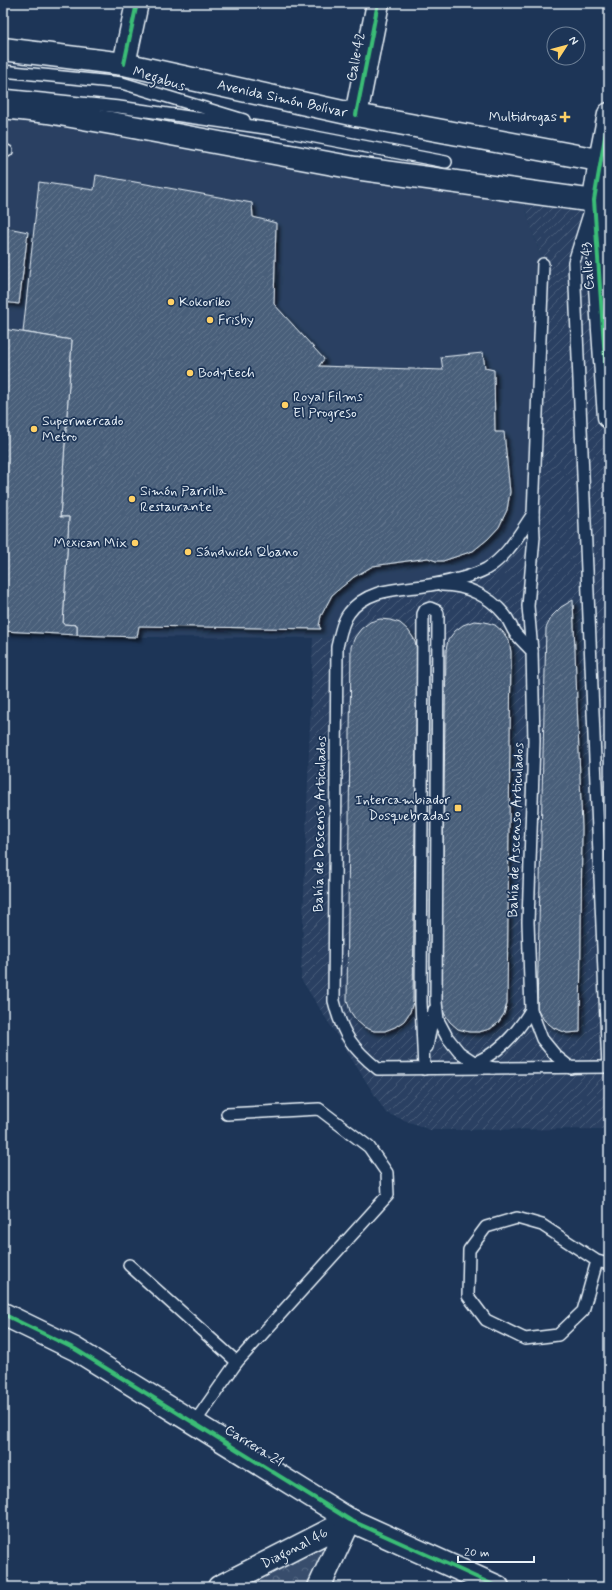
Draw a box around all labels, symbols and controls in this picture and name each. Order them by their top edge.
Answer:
north arrow [546,26,586,66]
street label: Calle 42 [342,31,370,83]
text: N [565,34,581,48]
street label: Megabus [130,62,188,97]
street label: Avenida Simón Bolívar [215,76,349,122]
place label: Multidrogas [489,108,557,126]
marker: Multidrogas [560,112,570,122]
street label: Calle 43 [577,241,599,291]
place label: Kokoriko [179,293,231,311]
marker: Kokoriko [166,297,176,307]
place label: Frisby [218,311,254,329]
marker: Frisby [205,315,215,325]
place label: Bodytech [198,364,255,382]
marker: Bodytech [185,368,195,378]
place label: Royal Films El Progreso [293,388,363,422]
marker: Royal Films El Progreso [280,400,290,410]
place label: Supermercado Metro [42,412,124,446]
marker: Supermercado Metro [29,424,39,434]
place label: Simón Parrilla Restaurante [140,482,227,516]
marker: Simón Parrilla Restaurante [127,494,137,504]
place label: Mexican Mix [54,534,127,552]
marker: Mexican Mix [130,538,140,548]
place label: Sándwich Qbano [196,543,299,561]
marker: Sándwich Qbano [183,547,193,557]
street label: Bahía de Descenso Articulados [309,736,331,912]
street label: Bahía de Ascenso Articulados [504,742,528,918]
place label: Intercambiador Dosquebradas [355,791,450,825]
marker: Intercambiador Dosquebradas [453,803,463,813]
street label: Carrera 21 [221,1421,287,1471]
street label: Diagonal 46 [258,1524,331,1573]
scale bar [458,1538,534,1564]
text: 20 m [464,1545,490,1561]

